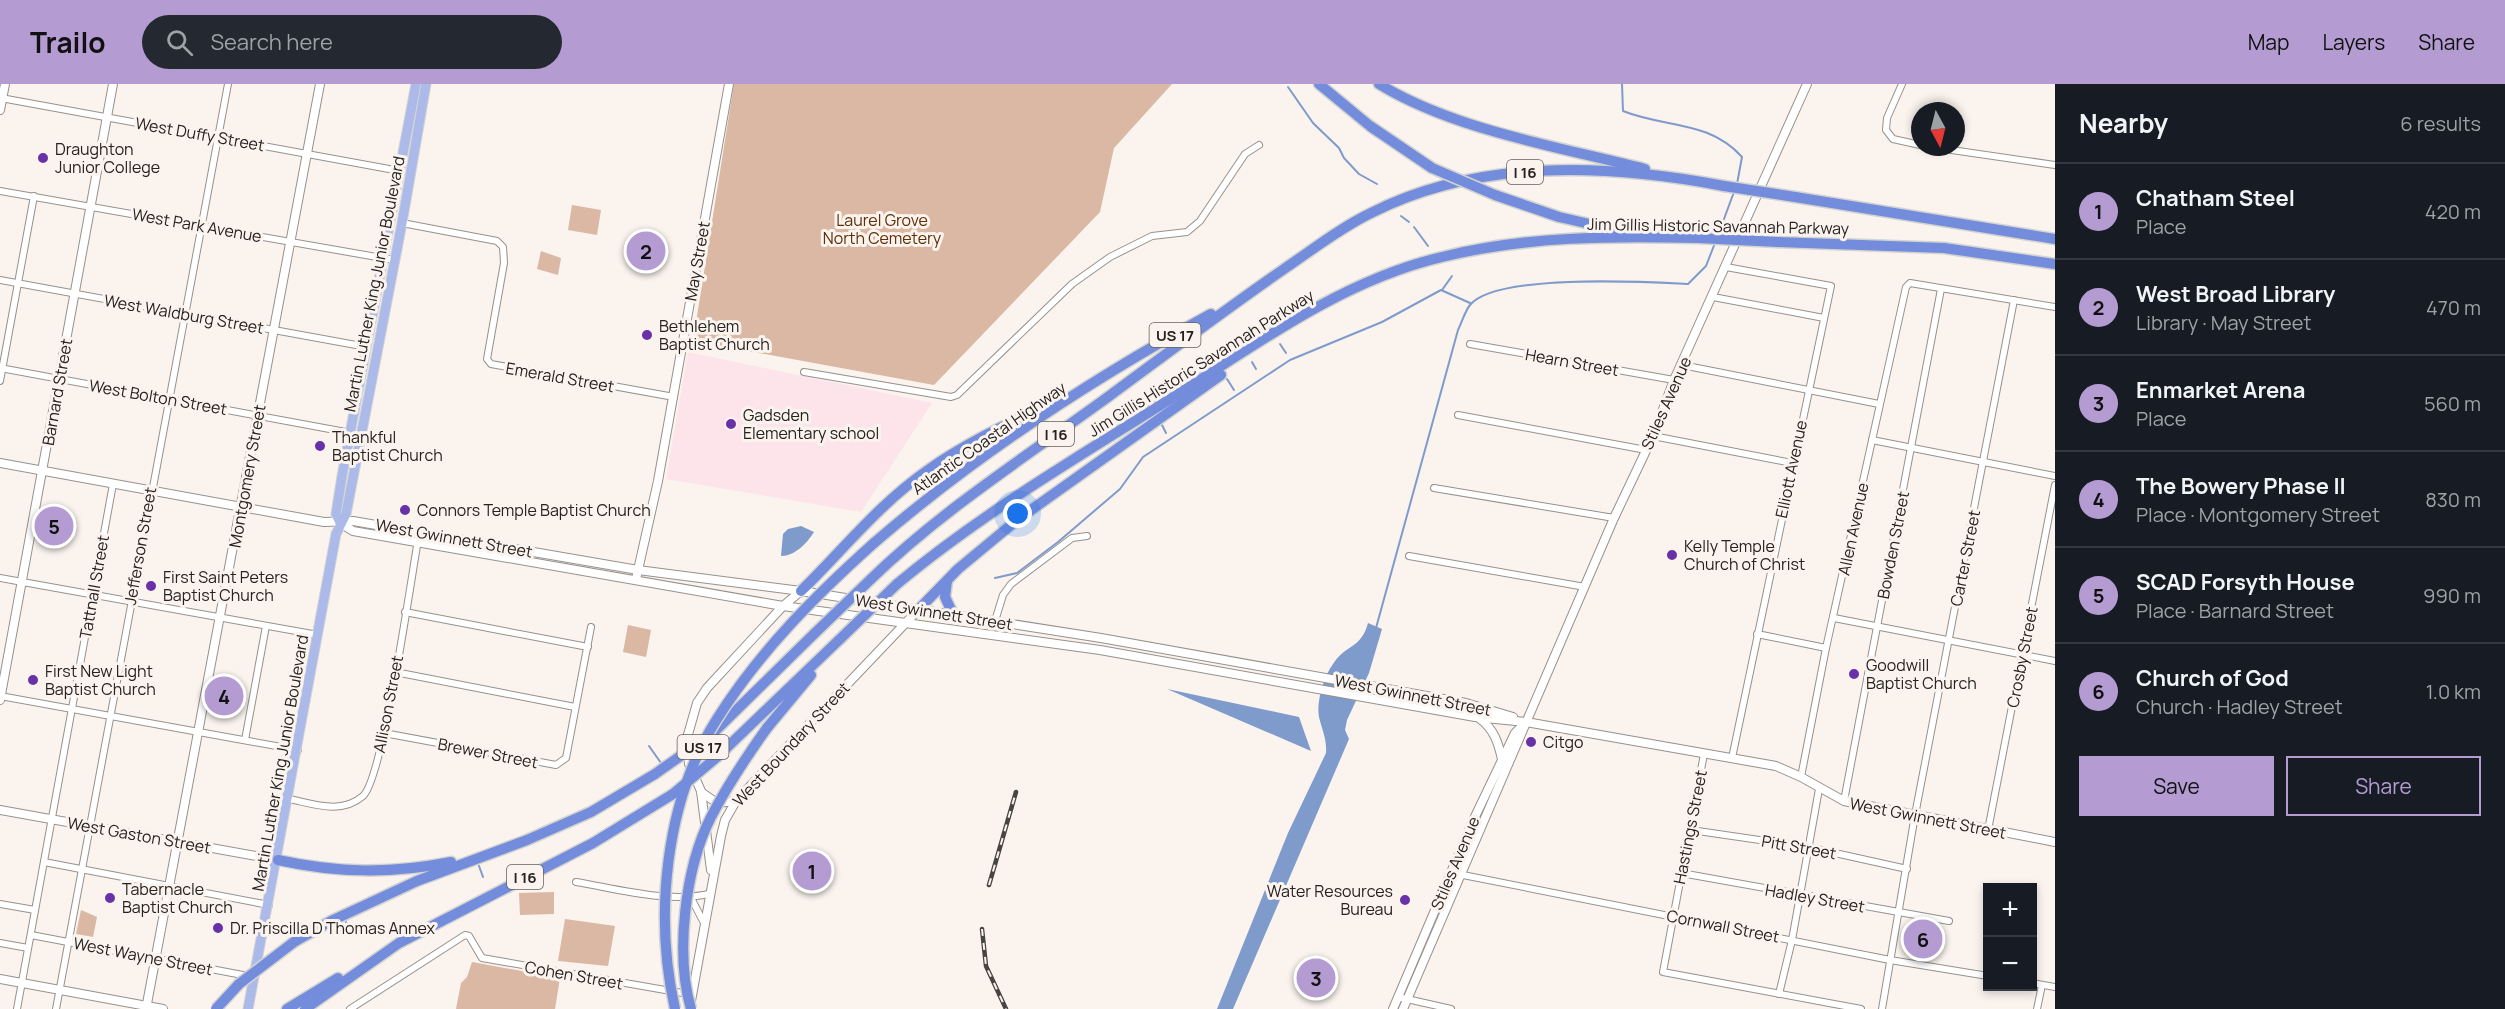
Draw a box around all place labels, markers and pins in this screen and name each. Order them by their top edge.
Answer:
place label: Draughton Junior College [55,138,160,178]
marker: Draughton Junior College [36,151,50,165]
pin: 2 [626,228,666,274]
place label: Bethlehem Baptist Church [659,315,770,355]
marker: Bethlehem Baptist Church [640,328,654,342]
place label: Gadsden Elementary school [743,404,879,444]
marker: Gadsden Elementary school [724,417,738,431]
place label: Thankful Baptist Church [332,426,443,466]
marker: Thankful Baptist Church [313,439,327,453]
place label: Connors Temple Baptist Church [417,499,651,521]
marker: Connors Temple Baptist Church [398,503,412,517]
pin: 5 [34,504,74,548]
place label: Kelly Temple Church of Christ [1684,535,1805,575]
marker: Kelly Temple Church of Christ [1665,548,1679,562]
place label: First Saint Peters Baptist Church [163,566,288,606]
marker: First Saint Peters Baptist Church [144,579,158,593]
place label: Goodwill Baptist Church [1866,654,1977,694]
place label: First New Light Baptist Church [45,660,156,700]
marker: Goodwill Baptist Church [1847,667,1861,681]
marker: First New Light Baptist Church [26,673,40,687]
pin: 4 [204,674,244,718]
place label: Citgo [1543,731,1584,753]
marker: Citgo [1524,735,1538,749]
pin: 1 [792,848,832,894]
place label: Tabernacle Baptist Church [122,878,233,918]
place label: Water Resources Bureau [1267,880,1393,920]
marker: Tabernacle Baptist Church [103,891,117,905]
marker: Water Resources Bureau [1398,893,1412,907]
pin: 6 [1904,916,1942,962]
place label: Dr. Priscilla D Thomas Annex [230,917,436,939]
marker: Dr. Priscilla D Thomas Annex [211,921,225,935]
pin: 3 [1296,956,1336,1000]

